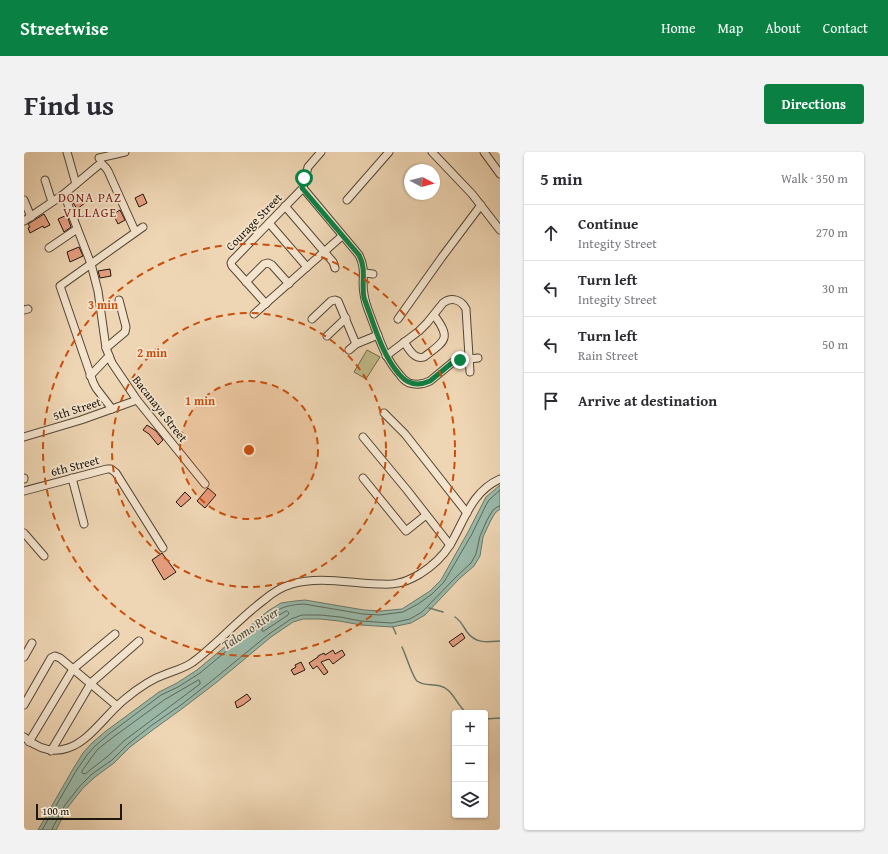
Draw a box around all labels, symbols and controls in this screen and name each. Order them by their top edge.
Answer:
text: Streetwise [20,14,109,42]
text: Home [661,18,696,38]
text: Map [718,18,743,38]
text: About [765,18,801,38]
text: Contact [823,18,868,38]
text: Find us [24,84,114,125]
button: Directions [764,84,864,124]
north arrow [404,164,440,200]
text: 5 min [540,166,582,191]
route start [295,169,313,187]
text: Walk · 350 m [781,169,848,188]
district label: DONA PAZ VILLAGE [58,188,122,222]
street label: Courage Street [222,189,286,254]
text: Continue [578,213,639,234]
icon: ahead [540,222,562,244]
text: 270 m [816,223,848,242]
text: Integity Street [578,234,657,253]
text: Turn left [578,269,637,290]
icon: left [540,278,562,300]
text: 30 m [822,279,848,298]
text: Integity Street [578,290,657,309]
text: 3 min [88,296,118,313]
text: Turn left [578,325,637,346]
icon: left [540,334,562,356]
text: 50 m [822,335,848,354]
text: 2 min [137,344,167,361]
text: Rain Street [578,346,638,365]
route end [451,351,469,369]
street label: Bacanaya Street [129,372,192,446]
icon: arrive [540,390,562,412]
text: Arrive at destination [578,390,717,411]
text: 1 min [185,392,215,409]
street label: 5th Street [51,393,104,424]
centre of rings [242,443,256,457]
street label: 6th Street [49,451,102,480]
water label: Talomo River [218,602,284,654]
map controls [452,710,488,818]
button: + [452,710,488,746]
button: − [452,746,488,782]
button: layers [452,782,488,818]
scale bar [36,802,122,821]
text: 100 m [42,803,69,819]

